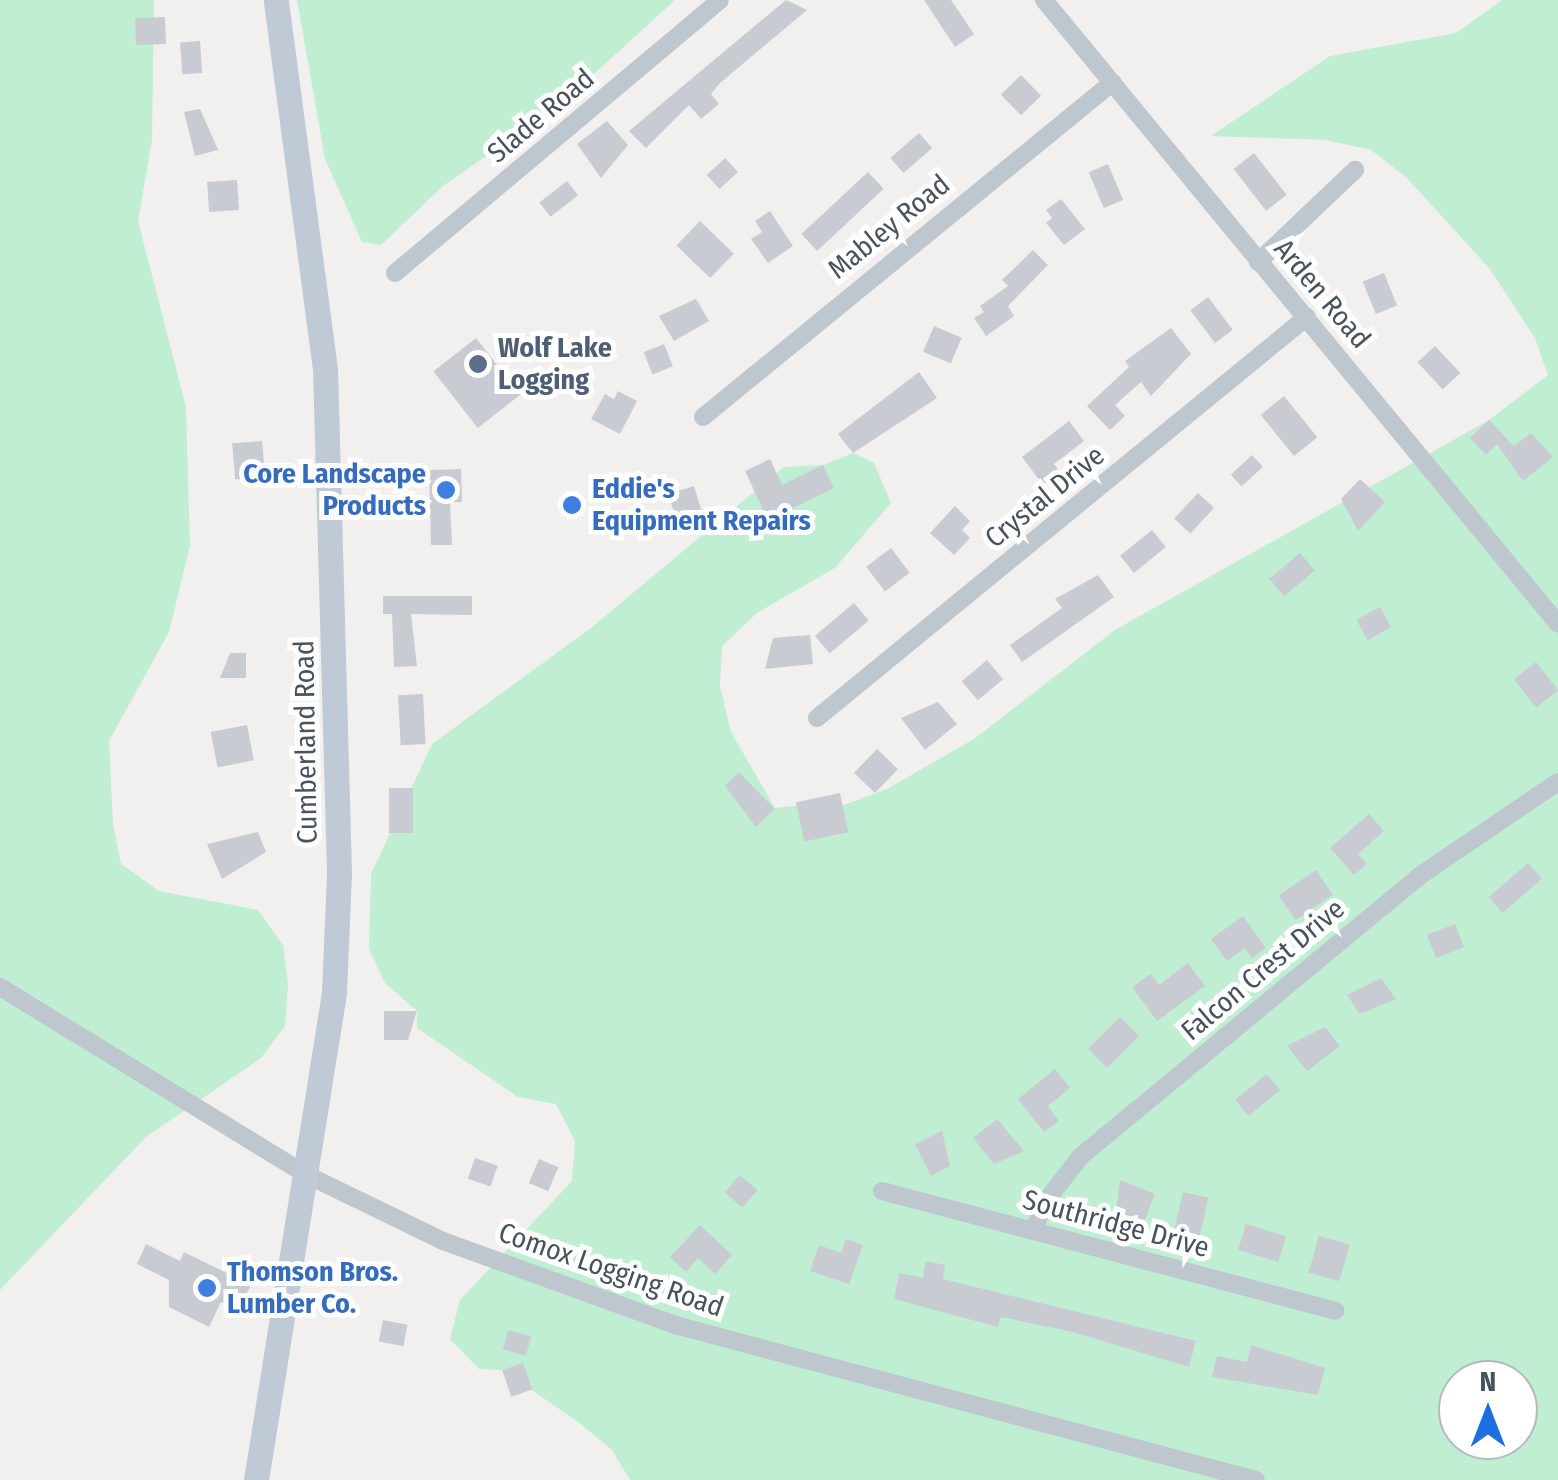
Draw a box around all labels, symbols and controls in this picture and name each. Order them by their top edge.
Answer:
street label: Slade Road [481,62,601,170]
street label: Mabley Road [821,168,957,286]
street label: Arden Road [1267,233,1377,355]
place label: Wolf Lake Logging [498,331,612,397]
marker: Wolf Lake Logging [467,353,489,375]
street label: Crystal Drive [979,439,1111,555]
place label: Core Landscape Products [243,457,426,523]
place label: Eddie's Equipment Repairs [592,472,811,538]
marker: Core Landscape Products [435,479,457,501]
marker: Eddie's Equipment Repairs [561,494,583,516]
street label: Cumberland Road [287,640,325,844]
street label: Falcon Crest Drive [1175,892,1351,1048]
street label: Southridge Drive [1019,1183,1213,1265]
street label: Comox Logging Road [494,1216,728,1324]
place label: Thomson Bros. Lumber Co. [227,1255,398,1321]
marker: Thomson Bros. Lumber Co. [196,1277,218,1299]
north arrow [1438,1360,1538,1460]
text: N [1480,1365,1496,1398]

